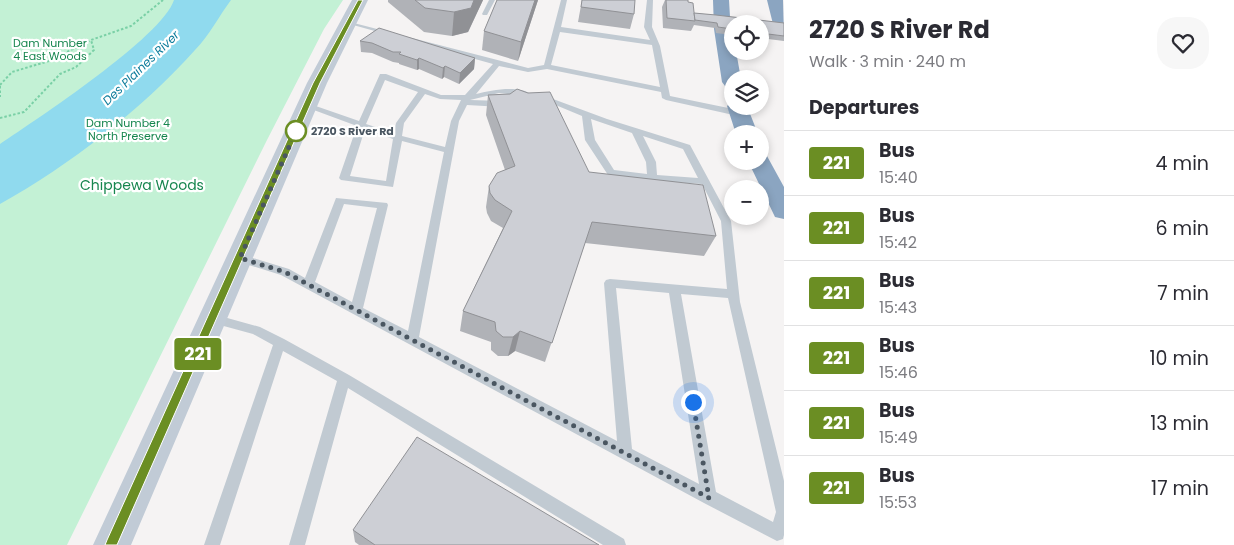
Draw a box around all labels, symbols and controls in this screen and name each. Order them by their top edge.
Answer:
text: 2720 S River Rd [809,13,990,46]
map controls [724,15,769,225]
button: locate [724,15,769,60]
button: heart [1157,17,1209,69]
water label: Des Plaines River [99,26,183,109]
park label: Dam Number 4 East Woods [13,35,87,64]
text: Walk · 3 min · 240 m [809,50,966,73]
button: layers [724,70,769,115]
text: Departures [809,94,919,121]
park label: Dam Number 4 North Preserve [86,115,170,144]
marker: 2720 S River Rd [285,120,307,142]
place label: 2720 S River Rd [311,123,394,139]
button: + [724,125,769,170]
text: Bus [879,137,915,164]
text: 221 [823,150,850,175]
text: 4 min [1156,150,1209,177]
text: 15:40 [879,166,918,189]
park label: Chippewa Woods [80,175,204,195]
button: − [724,180,769,225]
text: Bus [879,202,915,229]
text: 221 [823,215,850,240]
text: 6 min [1155,215,1209,242]
text: 15:42 [879,231,917,254]
text: Bus [879,267,915,294]
text: 221 [823,280,850,305]
text: 7 min [1157,280,1209,307]
text: 15:43 [879,296,917,319]
text: Bus [879,332,915,359]
line badge: 221 [169,338,227,370]
text: 221 [184,341,212,366]
text: 221 [823,345,850,370]
text: 10 min [1150,345,1209,372]
text: 15:46 [879,361,918,384]
your location [681,390,706,415]
text: Bus [879,397,915,424]
text: 221 [823,410,850,435]
text: 13 min [1150,410,1209,437]
text: 15:49 [879,426,918,449]
text: Bus [879,462,915,489]
text: 221 [823,475,850,500]
text: 17 min [1151,475,1209,502]
text: 15:53 [879,491,917,514]

